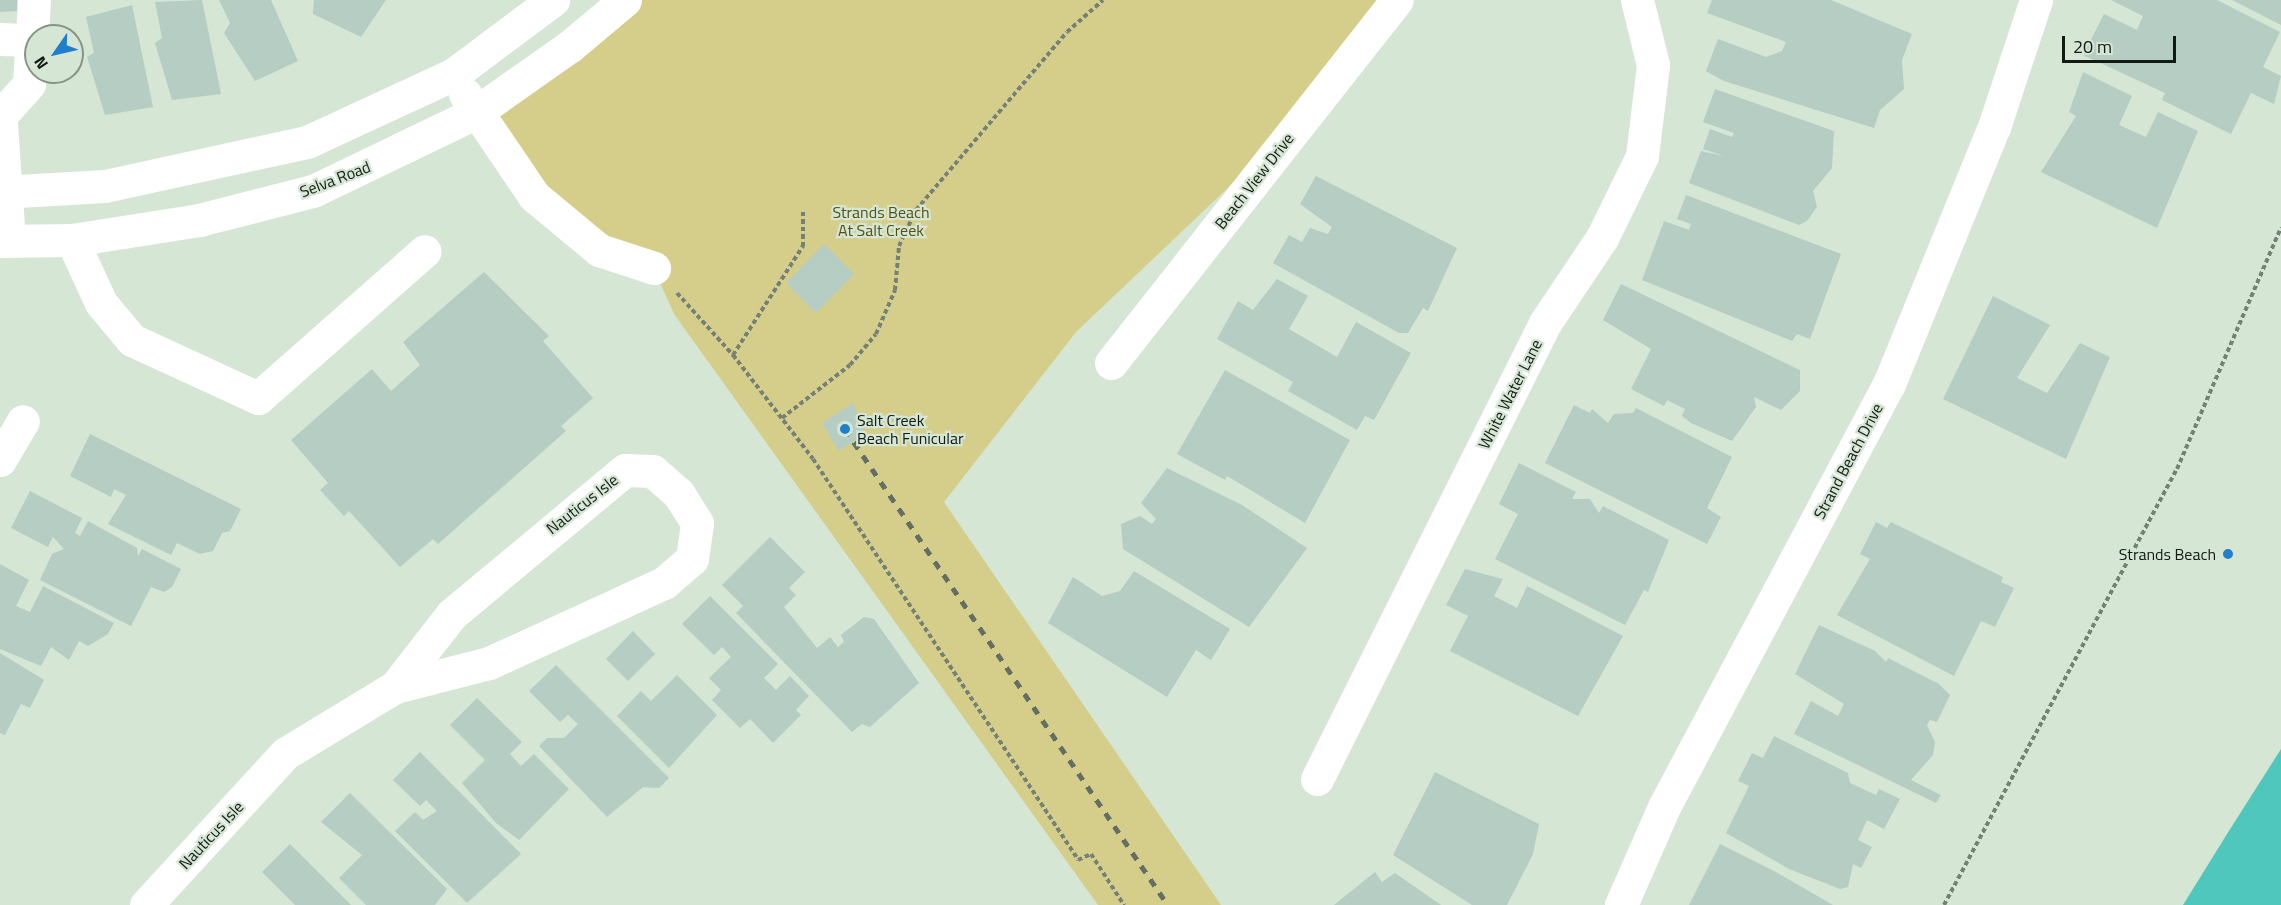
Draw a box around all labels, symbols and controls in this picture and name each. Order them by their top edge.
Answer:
north arrow [24,24,84,84]
scale bar [2065,24,2179,62]
text: 20 m [2073,33,2112,60]
text: N [28,52,54,74]
street label: Beach View Drive [1211,129,1297,233]
street label: Selva Road [297,157,373,201]
park label: Strands Beach At Salt Creek [832,202,930,240]
street label: White Water Lane [1474,336,1546,452]
street label: Strand Beach Drive [1809,400,1887,522]
place label: Salt Creek Beach Funicular [857,410,963,448]
marker: Salt Creek Beach Funicular [838,422,852,436]
street label: Nauticus Isle [542,470,622,538]
place label: Strands Beach [2119,544,2216,564]
marker: Strands Beach [2221,547,2235,561]
street label: Nauticus Isle [175,797,247,873]

